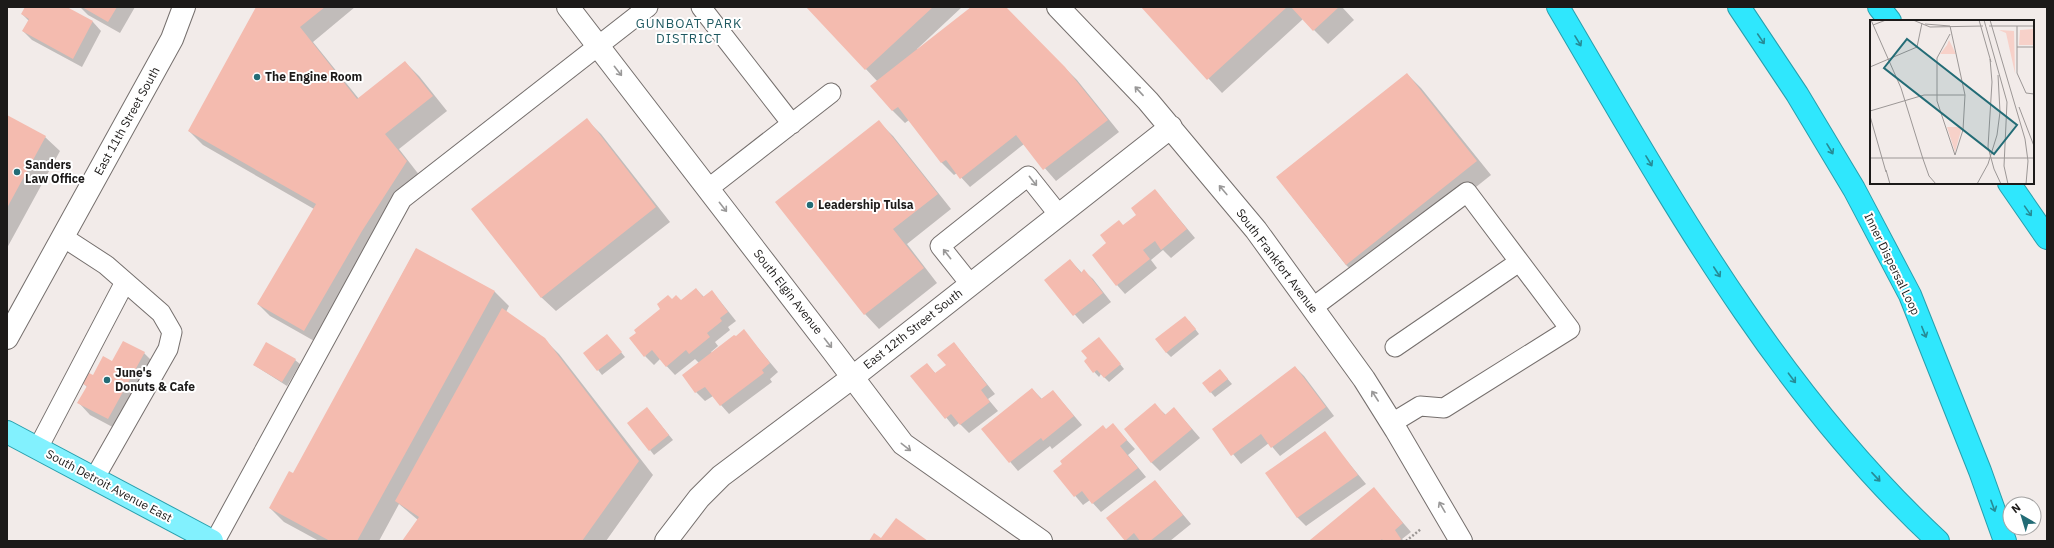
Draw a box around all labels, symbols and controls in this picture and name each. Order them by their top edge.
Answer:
district label: GUNBOAT PARK DISTRICT [636,15,742,47]
inset map [1870,20,2034,184]
one-way arrow [1756,34,1765,45]
one-way arrow [1574,35,1582,47]
street label: East 11th Street South [90,64,163,178]
one-way arrow [614,65,622,76]
place label: The Engine Room [265,69,362,84]
marker: The Engine Room [252,72,262,82]
one-way arrow [1134,86,1144,96]
one-way arrow [1827,143,1835,155]
one-way arrow [1646,155,1654,167]
place label: Sanders Law Office [25,157,85,186]
marker: Sanders Law Office [12,167,22,177]
one-way arrow [1028,176,1037,187]
one-way arrow [1218,185,1227,195]
place label: Leadership Tulsa [818,197,914,212]
marker: Leadership Tulsa [805,200,815,210]
one-way arrow [719,201,727,212]
one-way arrow [2024,205,2032,216]
street label: South Frankfort Avenue [1233,206,1322,316]
street label: Inner Dispersal Loop [1861,210,1924,317]
street label: South Elgin Avenue [751,246,826,337]
one-way arrow [942,248,951,259]
one-way arrow [1713,266,1721,277]
street label: East 12th Street South [860,285,965,372]
one-way arrow [1921,325,1929,337]
one-way arrow [823,338,832,349]
place label: June's Donuts & Cafe [115,365,195,394]
one-way arrow [1788,373,1796,384]
marker: June's Donuts & Cafe [102,375,112,385]
one-way arrow [1371,391,1379,402]
one-way arrow [901,442,912,451]
street label: South Detroit Avenue East [44,446,175,525]
one-way arrow [1871,472,1881,482]
north arrow [2002,496,2042,536]
one-way arrow [1989,500,1997,512]
text: N [2008,500,2023,516]
one-way arrow [1437,501,1445,513]

